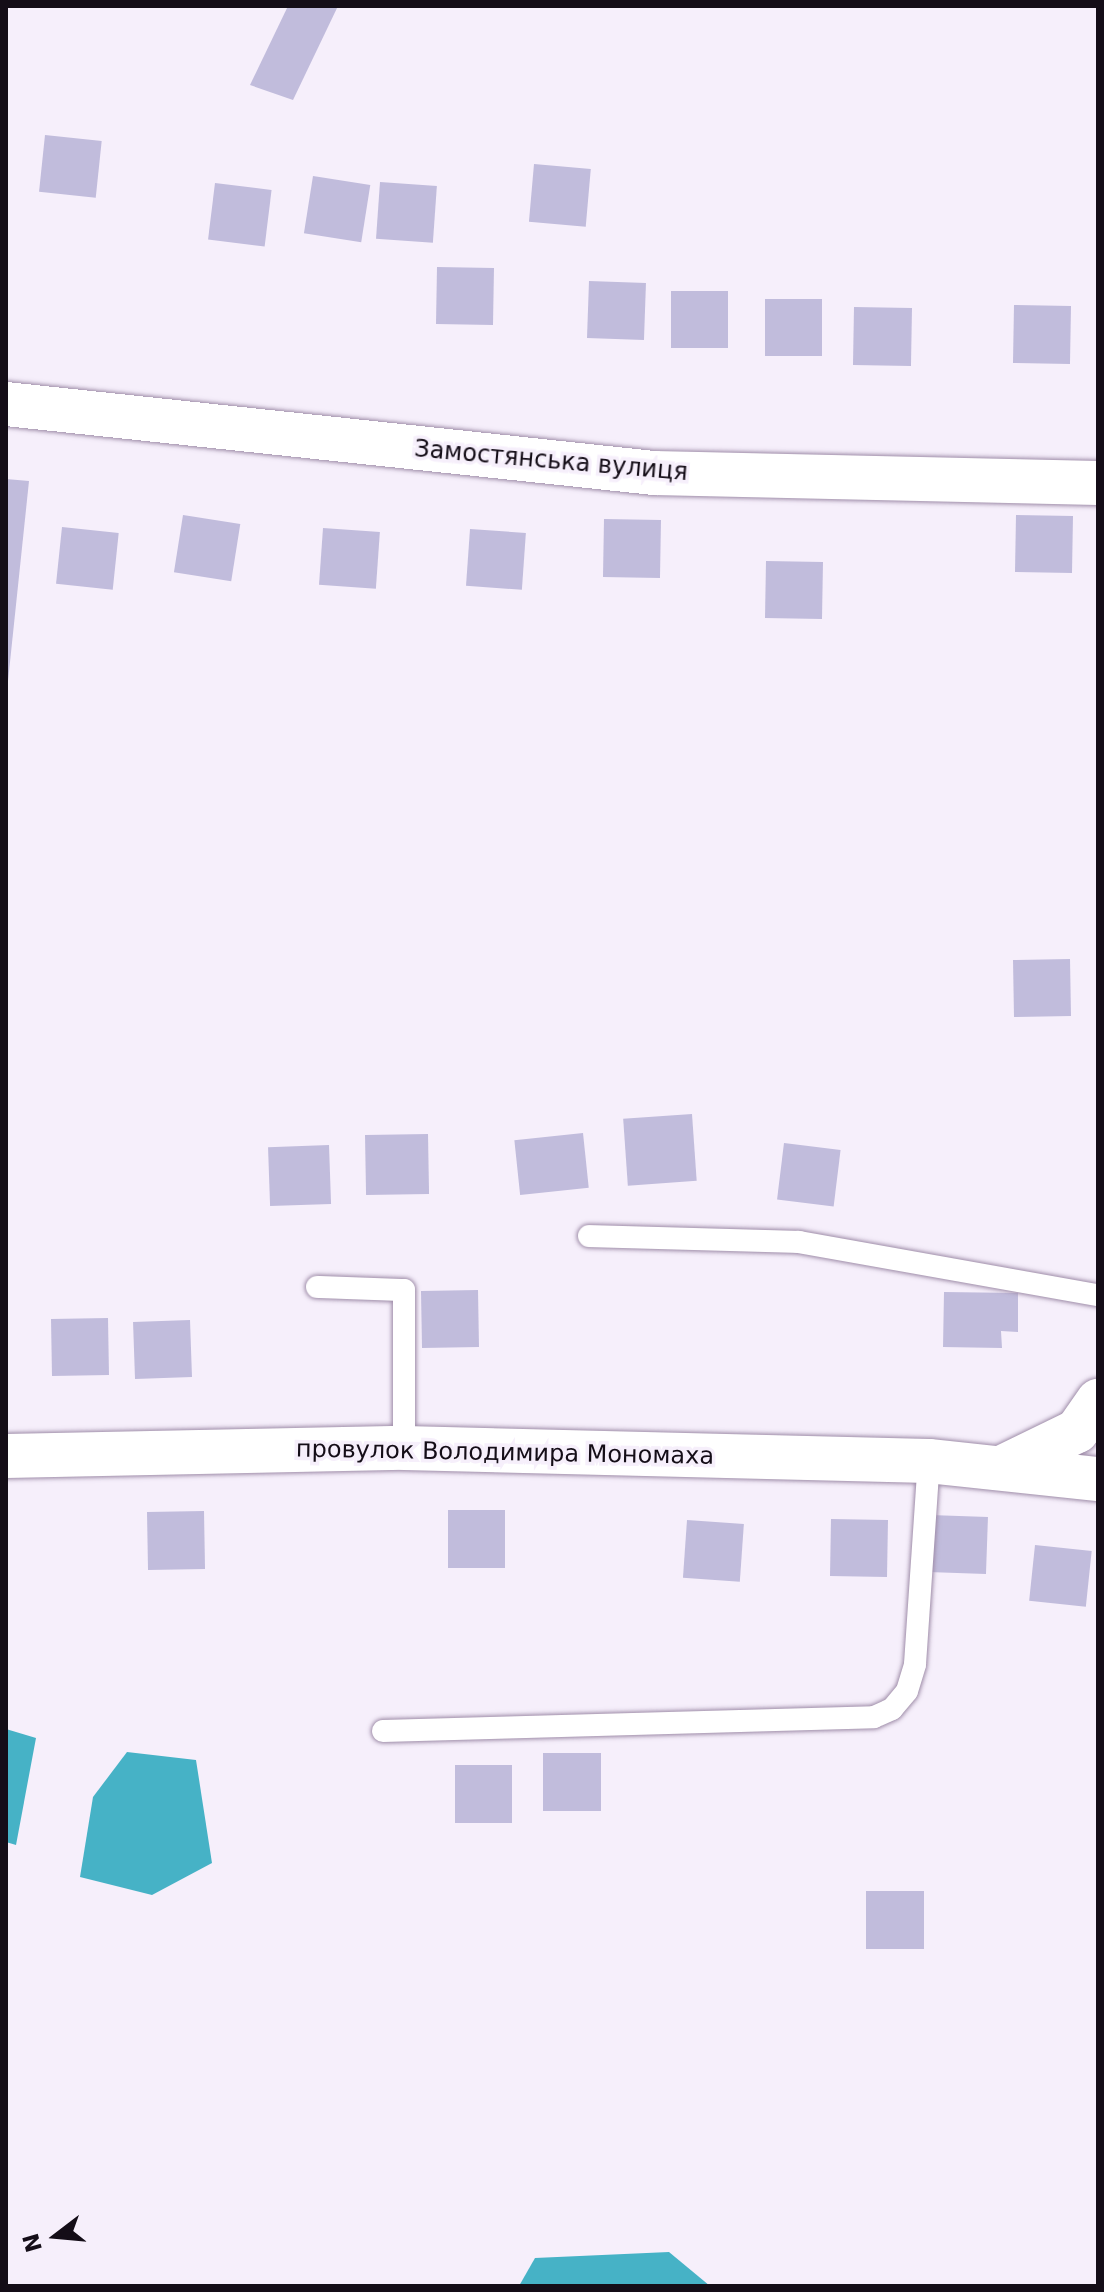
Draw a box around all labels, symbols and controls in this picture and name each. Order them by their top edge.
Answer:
street label: Замостянська вулиця [413,435,689,487]
street label: провулок Володимира Мономаха [296,1435,714,1471]
north arrow [16,2196,96,2276]
text: N [18,2230,47,2255]

